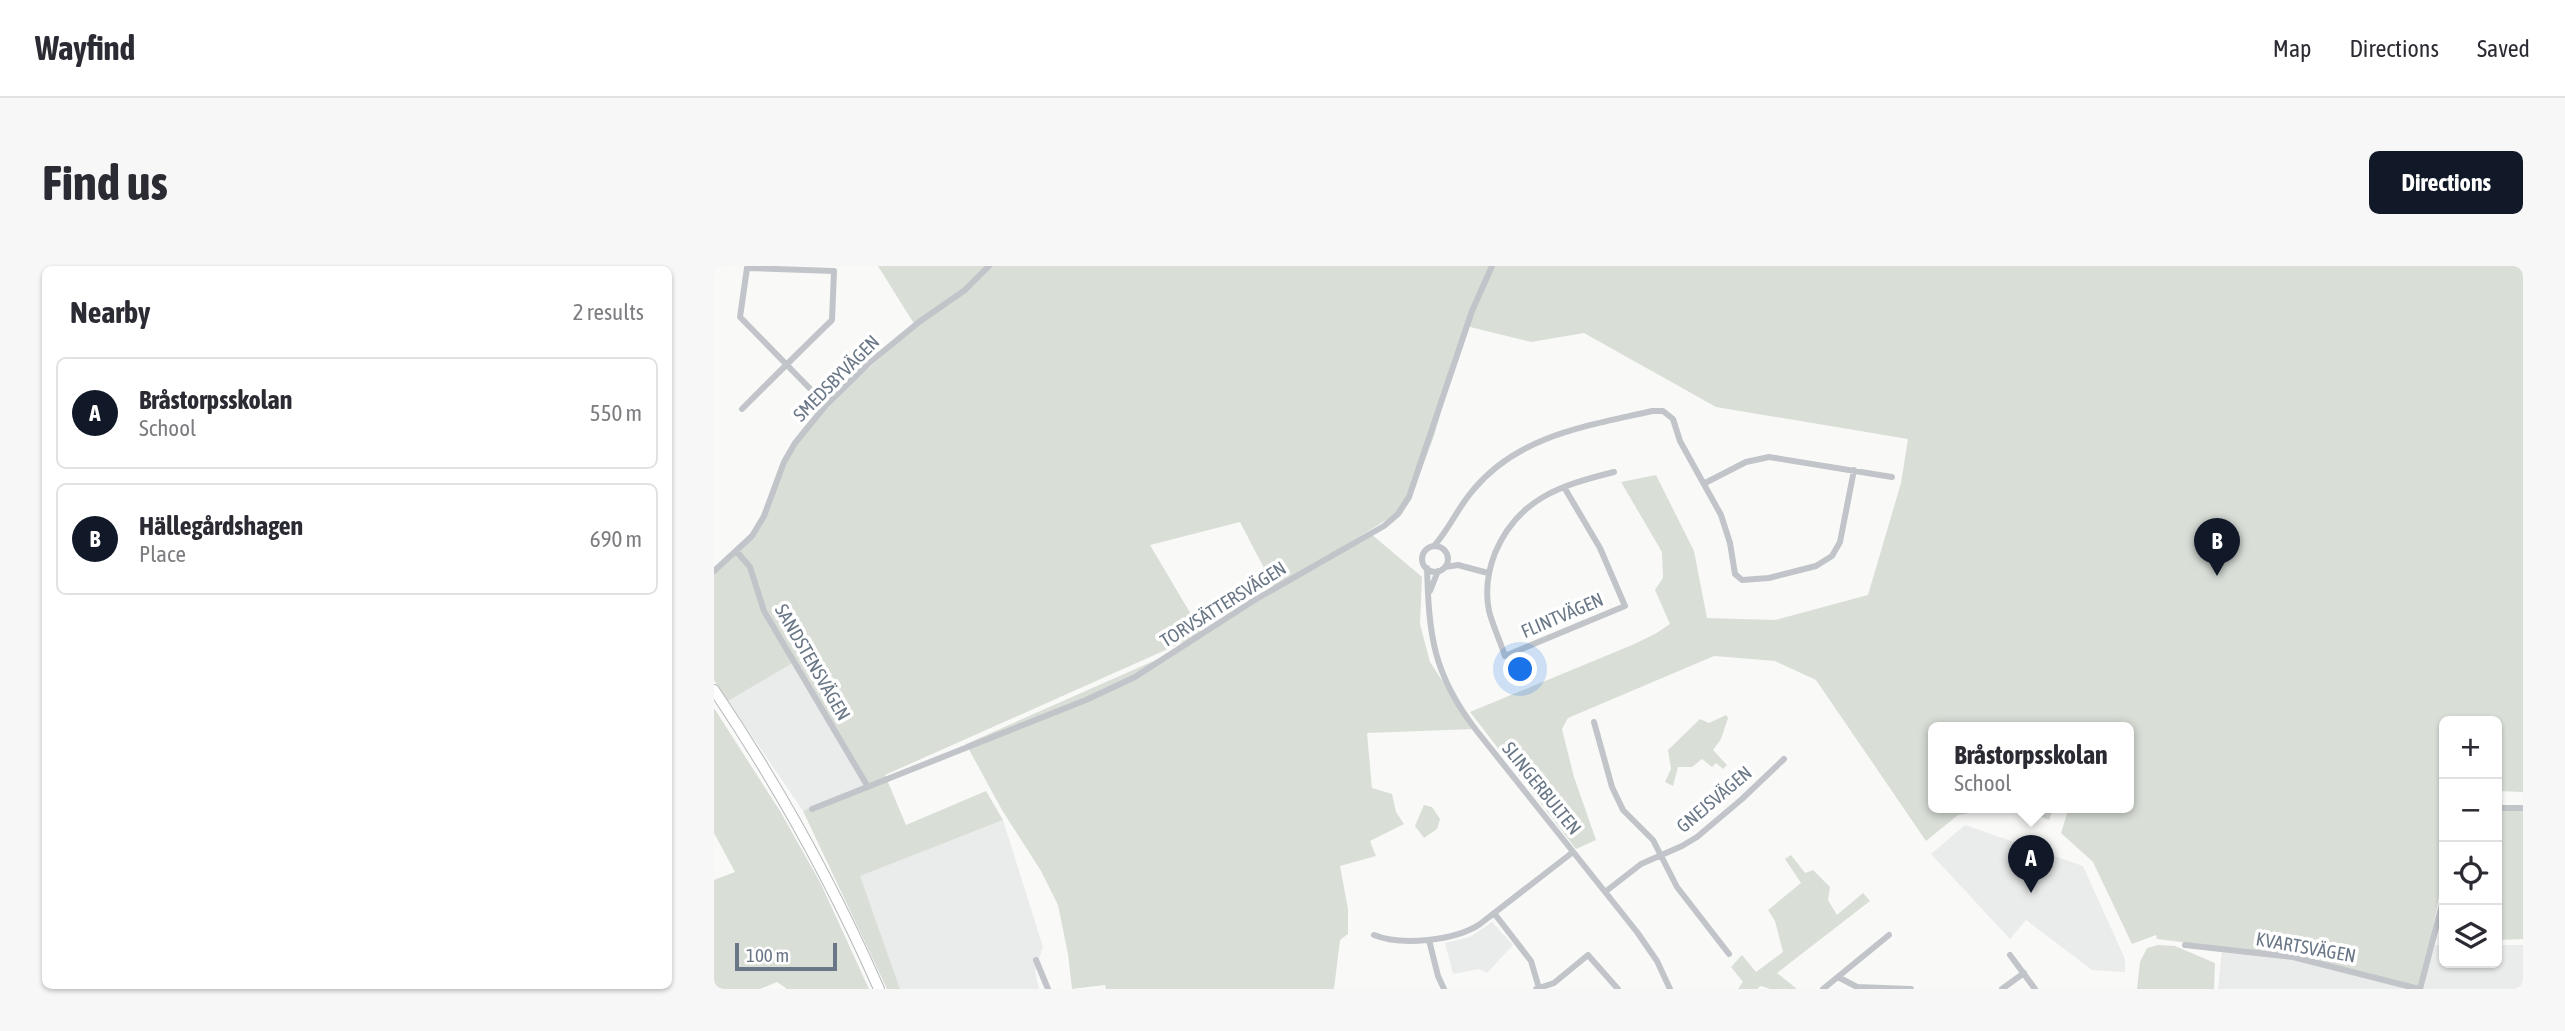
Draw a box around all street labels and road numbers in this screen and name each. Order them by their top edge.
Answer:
street label: SMEDSBYVÄGEN [788,330,884,426]
street label: TORVSÄTTERSVÄGEN [1156,556,1290,652]
street label: FLINTVÄGEN [1518,588,1606,642]
street label: SANDSTENSVÄGEN [771,600,855,724]
street label: SLINGERBULTEN [1498,737,1586,839]
street label: GNEJSVÄGEN [1672,761,1756,837]
street label: KVARTSVÄGEN [2254,927,2358,967]

